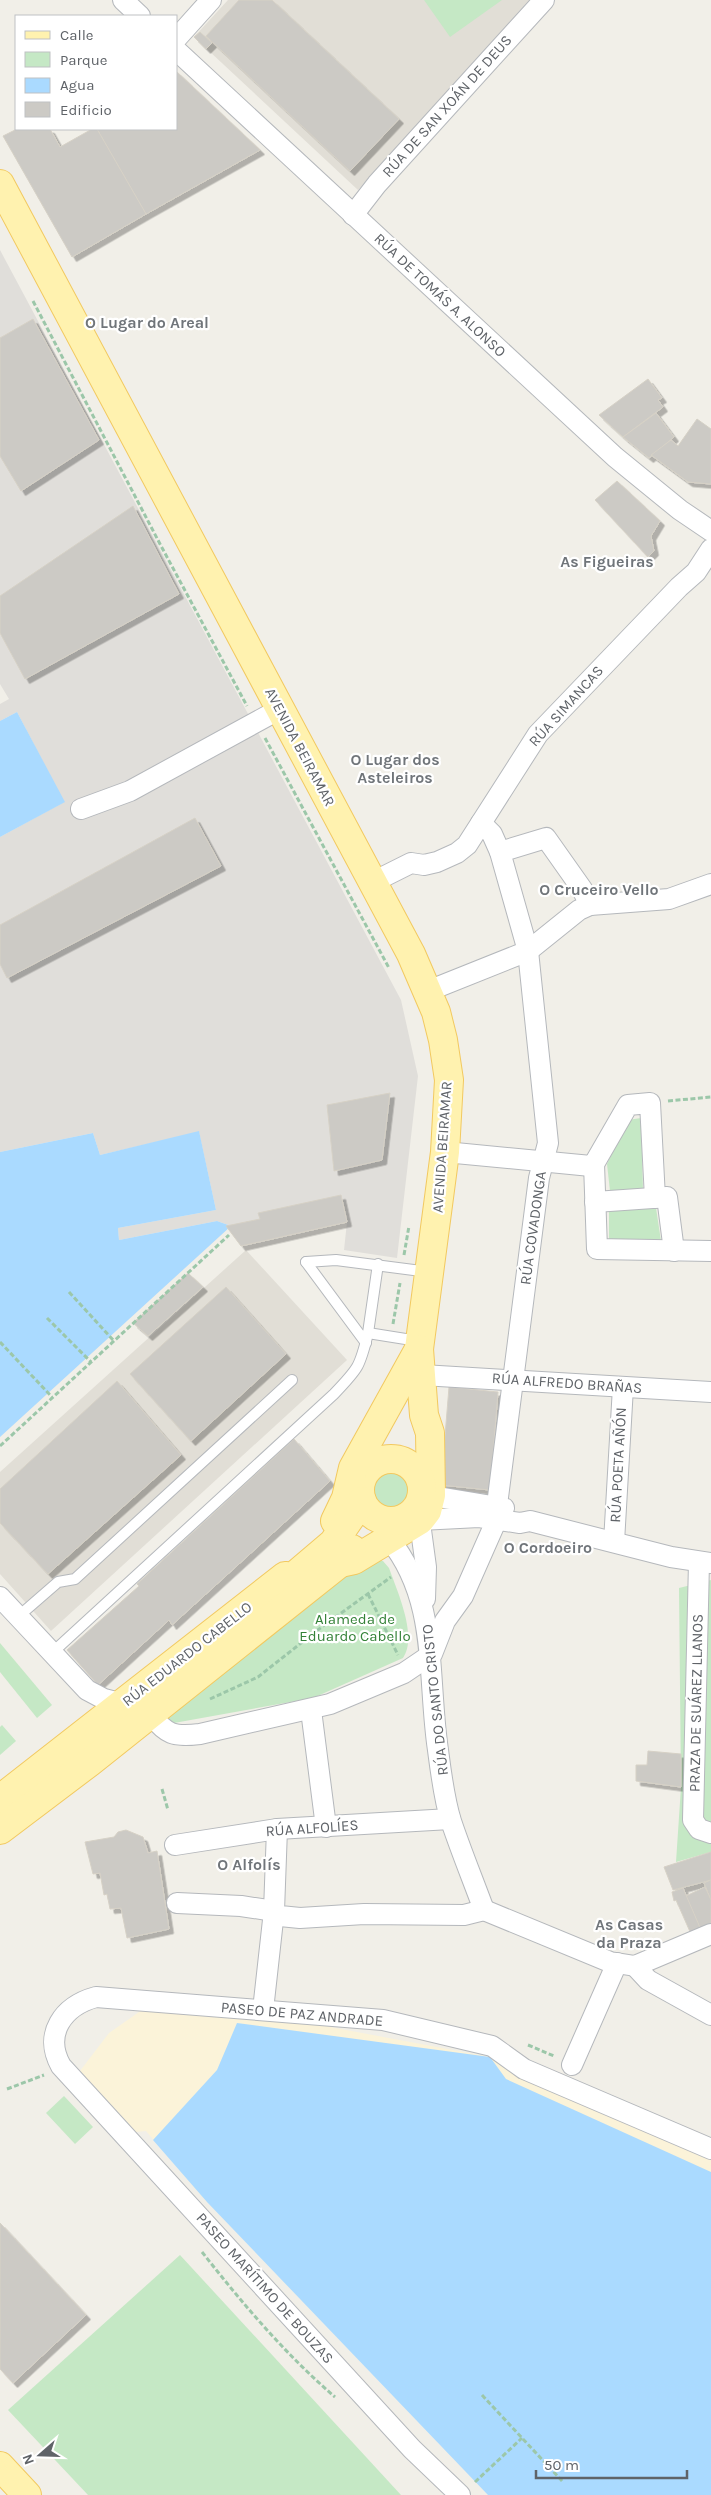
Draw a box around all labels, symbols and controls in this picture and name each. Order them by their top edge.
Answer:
legend [15,15,178,130]
text: Calle [60,26,94,44]
street label: RÚA DE SAN XOÁN DE DEUS [378,31,516,181]
text: Parque [60,51,108,69]
text: Agua [60,76,94,94]
text: Edificio [60,101,112,119]
street label: RÚA DE TOMÁS A. ALONSO [370,229,510,361]
district label: O Lugar do Areal [85,313,209,332]
district label: As Figueiras [560,552,654,571]
street label: RÚA SIMANCAS [525,662,607,750]
street label: AVENIDA BEIRAMAR [261,685,339,809]
district label: O Lugar dos Asteleiros [350,750,440,787]
district label: O Cruceiro Vello [539,880,659,899]
street label: AVENIDA BEIRAMAR [428,1081,456,1213]
street label: RÚA COVADONGA [516,1170,550,1286]
street label: RÚA ALFREDO BRAÑAS [491,1369,643,1397]
street label: RÚA POETA AÑÓN [606,1407,630,1523]
district label: O Cordoeiro [504,1538,592,1557]
street label: RÚA EDUARDO CABELLO [119,1598,255,1710]
park label: Alameda de Eduardo Cabello [299,1610,411,1645]
street label: PRAZA DE SUÁREZ LLANOS [685,1614,707,1792]
street label: RÚA DO SANTO CRISTO [418,1624,452,1776]
street label: RÚA ALFOLÍES [265,1816,359,1840]
district label: O Alfolís [217,1855,281,1874]
district label: As Casas da Praza [595,1915,663,1952]
street label: PASEO DE PAZ ANDRADE [220,1998,384,2030]
street label: PASEO MARÍTIMO DE BOUZAS [193,2209,337,2367]
north arrow [15,2430,65,2480]
scale bar [536,2448,687,2480]
text: N [19,2452,38,2467]
text: 50 m [544,2456,579,2474]

